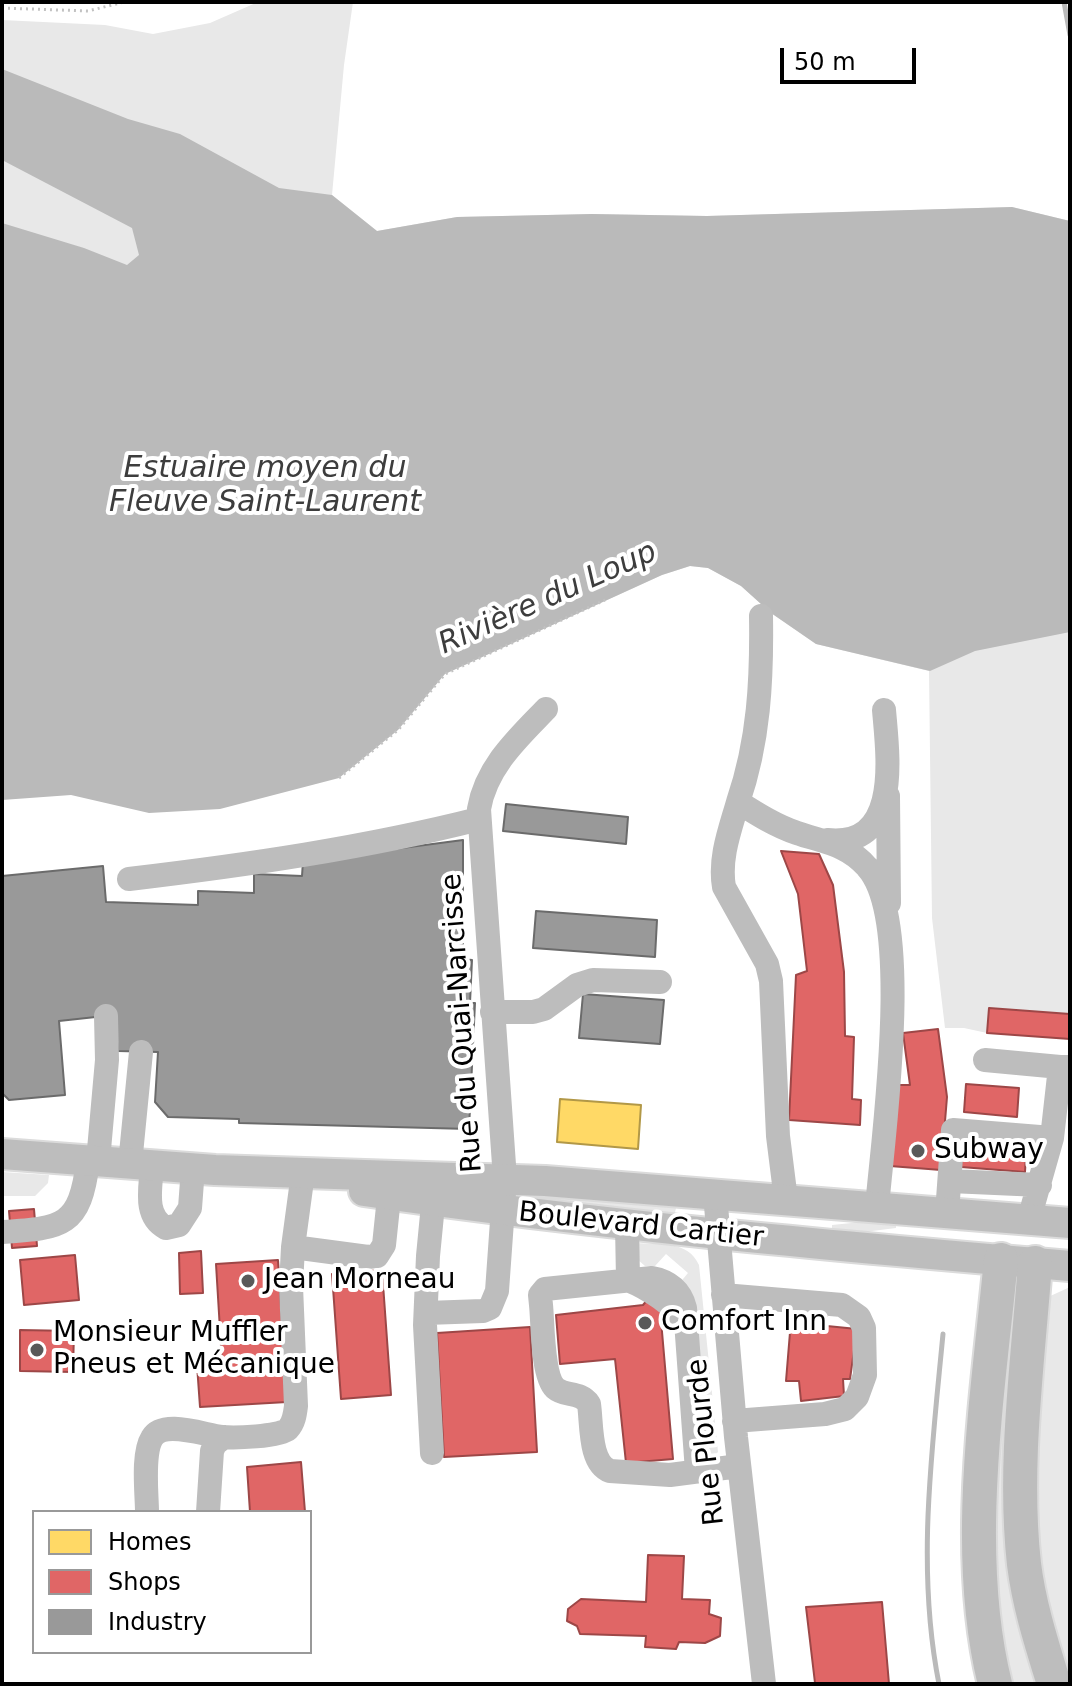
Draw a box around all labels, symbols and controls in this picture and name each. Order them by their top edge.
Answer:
scale bar [784,32,920,82]
text: 50 m [794,48,856,76]
water label: Estuaire moyen du Fleuve Saint-Laurent [109,451,421,522]
water label: Rivière du Loup [433,535,663,663]
street label: Rue du Quai-Narcisse [436,872,490,1174]
place label: Subway [934,1134,1044,1168]
marker: Subway [909,1142,927,1160]
street label: Boulevard Cartier [517,1196,765,1256]
place label: Jean Morneau [264,1264,455,1298]
marker: Jean Morneau [239,1272,257,1290]
place label: Comfort Inn [661,1306,827,1340]
marker: Comfort Inn [636,1314,654,1332]
place label: Monsieur Muffler Pneus et Mécanique [53,1317,335,1383]
marker: Monsieur Muffler Pneus et Mécanique [28,1341,46,1359]
street label: Rue Plourde [682,1357,732,1527]
legend [32,1510,312,1654]
text: Homes [108,1528,191,1556]
text: Shops [108,1568,181,1596]
text: Industry [108,1608,207,1636]

